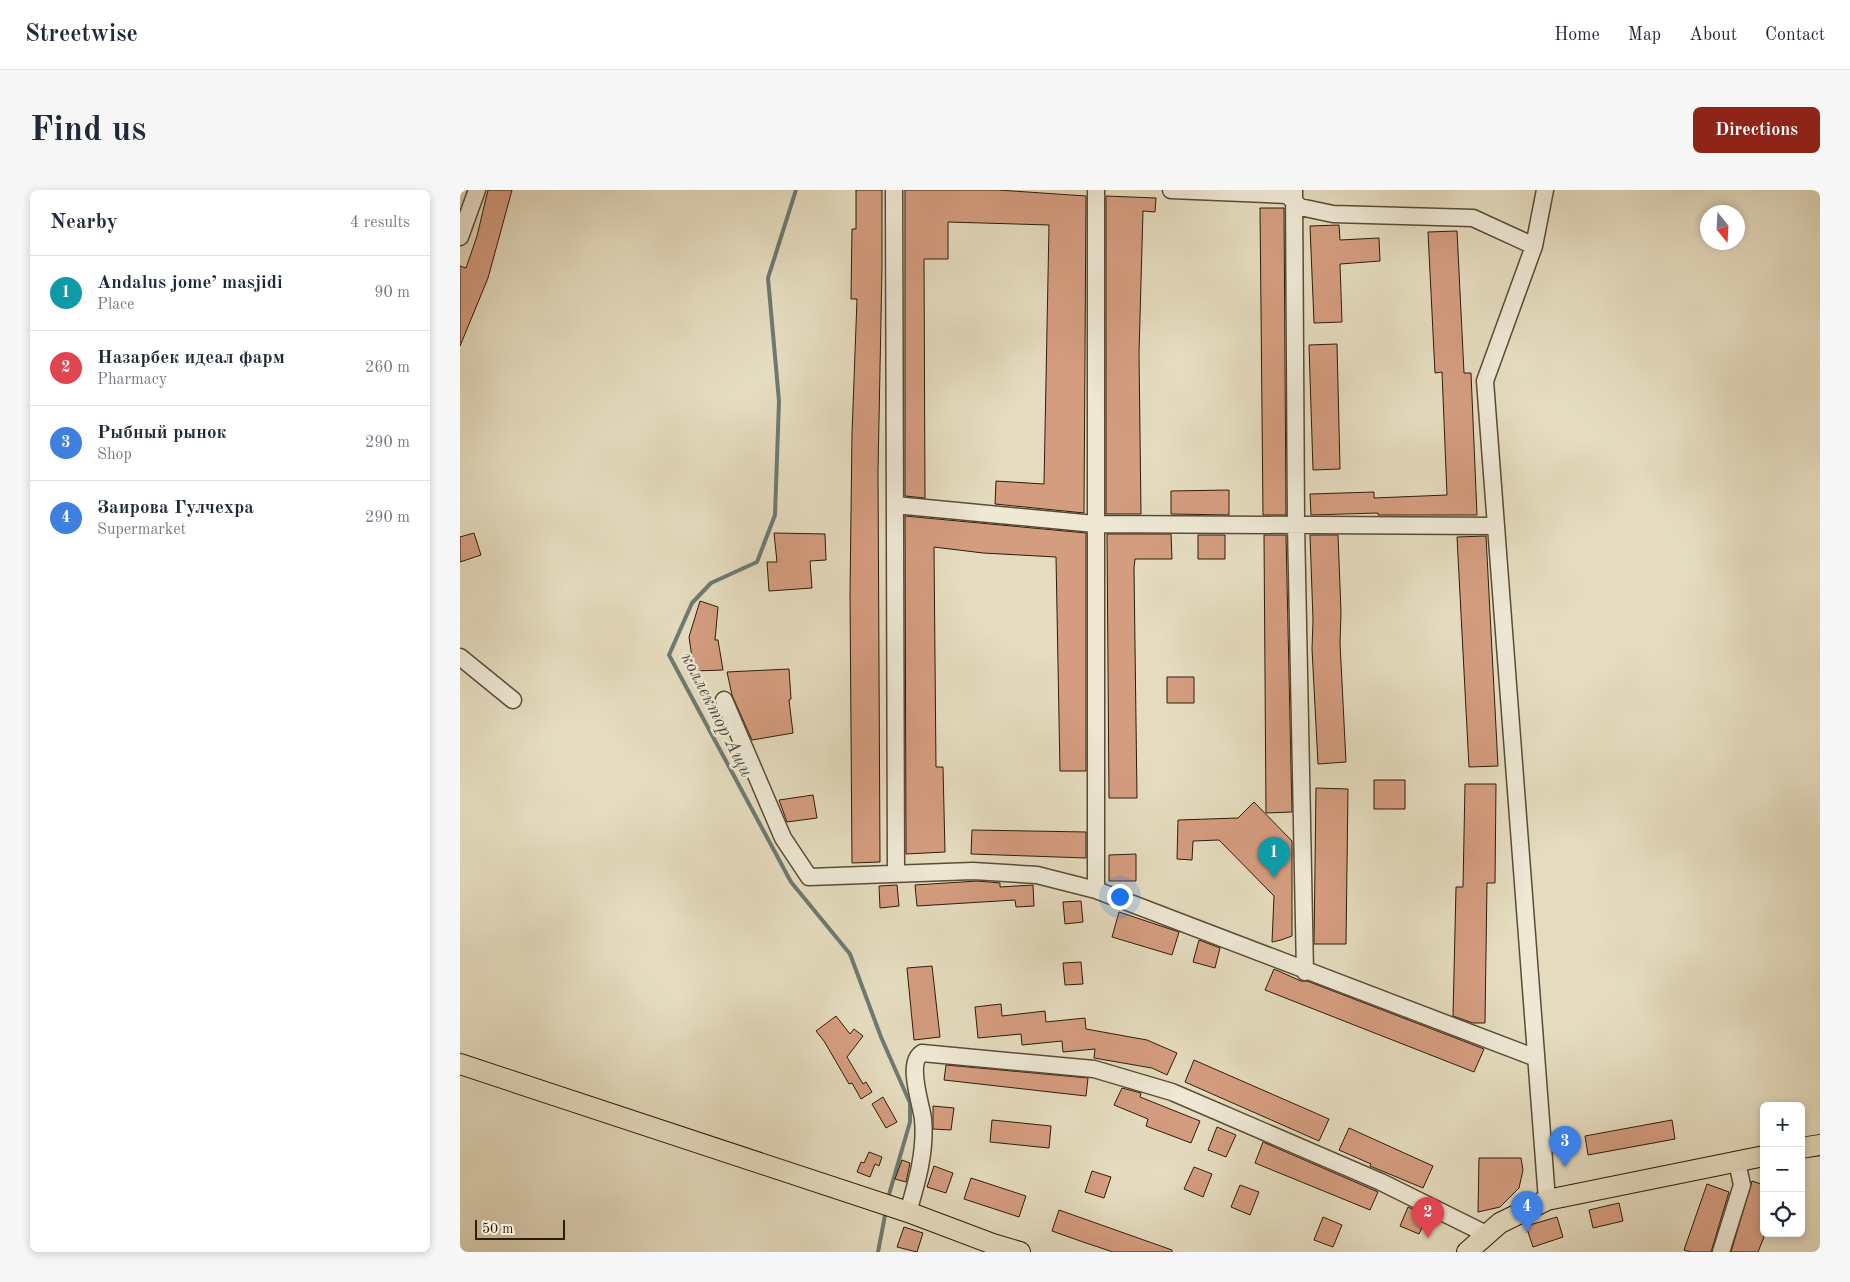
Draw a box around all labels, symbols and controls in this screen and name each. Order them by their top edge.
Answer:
text: Streetwise [25,23,138,47]
text: Home [1554,26,1600,44]
text: Map [1628,26,1661,44]
text: About [1689,26,1737,44]
text: Contact [1765,26,1825,44]
button: Directions [1693,107,1820,153]
text: Find us [30,113,146,148]
north arrow [1700,205,1745,250]
text: Nearby [50,212,118,233]
text: 4 results [350,215,410,231]
text: Andalus jome’ masjidi [97,274,283,293]
text: 1 [61,285,71,301]
text: 90 m [374,285,410,301]
text: Place [97,297,134,313]
text: Назарбек идеал фарм [97,349,285,368]
text: 2 [61,360,71,376]
text: 260 m [365,360,410,376]
text: Pharmacy [97,372,167,388]
text: Рыбный рынок [97,424,227,443]
text: 3 [61,435,71,451]
text: 290 m [365,435,410,451]
text: Shop [97,447,132,463]
text: Заирова Гулчехра [97,499,254,518]
text: 4 [61,510,71,526]
text: 290 m [365,510,410,526]
text: Supermarket [97,522,186,538]
water label: коллектор Ащи [676,650,755,781]
pin: 1 [1258,837,1290,878]
your location [1107,884,1133,910]
map controls [1760,1102,1805,1237]
button: + [1760,1102,1805,1147]
pin: 3 [1549,1126,1581,1167]
button: − [1760,1147,1805,1192]
pin: 4 [1511,1191,1543,1232]
button: locate [1760,1192,1805,1237]
pin: 2 [1412,1197,1444,1238]
scale bar [475,1217,565,1240]
text: 50 m [482,1222,513,1236]

